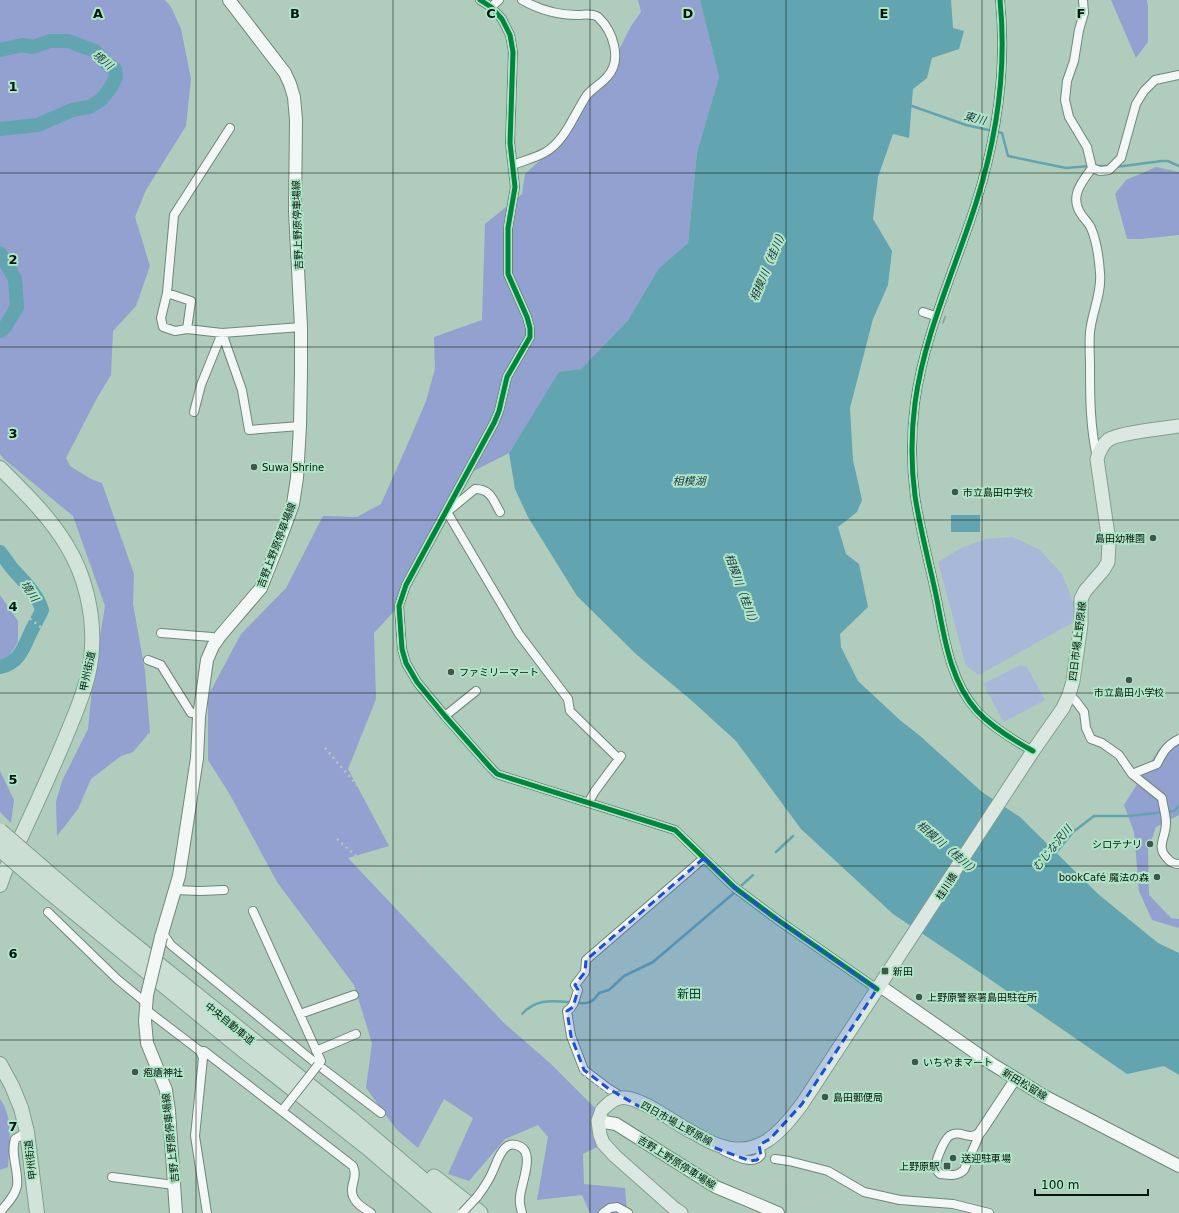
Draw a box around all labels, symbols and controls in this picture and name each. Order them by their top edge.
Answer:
text: A [93,6,103,21]
text: B [290,6,300,21]
text: C [486,6,496,21]
text: D [683,6,694,21]
text: E [880,6,888,21]
text: F [1077,6,1085,21]
water label: 境川 [90,48,116,73]
text: 1 [8,79,18,94]
water label: 東川 [963,110,988,128]
street label: 吉野上野原停車場線 [290,180,305,270]
water label: 相模川（桂川） [747,227,789,303]
text: 2 [8,252,18,267]
text: 3 [8,426,18,441]
marker: Suwa Shrine [249,462,259,472]
place label: Suwa Shrine [262,462,324,473]
water label: 相模湖 [673,475,707,488]
marker: 市立島田中学校 [950,487,960,497]
place label: 市立島田中学校 [963,487,1033,498]
street label: 吉野上野原停車場線 [255,501,298,589]
place label: 島田幼稚園 [1095,533,1145,544]
marker: 島田幼稚園 [1148,533,1158,543]
water label: 相模川（桂川） [722,552,761,629]
water label: 境川 [18,579,42,605]
text: 4 [8,599,18,614]
street label: 四日市場上野原線 [1067,601,1088,681]
street label: 甲州街道 [78,650,97,692]
marker: ファミリーマート [446,667,456,677]
place label: ファミリーマート [459,667,539,678]
marker: 市立島田小学校 [1124,675,1134,685]
place label: 市立島田小学校 [1094,687,1164,698]
text: 5 [8,772,18,787]
water label: 相模川（桂川） [914,819,981,878]
water label: むじな沢川 [1030,822,1075,874]
place label: シロテナリ [1092,839,1142,850]
marker: シロテナリ [1145,839,1155,849]
street label: 桂川橋 [934,871,959,902]
place label: bookCafé 魔法の森 [1059,872,1149,883]
marker: bookCafé 魔法の森 [1152,872,1162,882]
text: 6 [8,946,18,961]
marker: 新田 [880,966,890,976]
place label: 新田 [893,966,913,977]
district label: 新田 [677,987,701,1001]
marker: 上野原警察署島田駐在所 [914,992,924,1002]
place label: 上野原警察署島田駐在所 [927,992,1037,1003]
street label: 中央自動車道 [203,1000,256,1047]
marker: いちやまマート [910,1057,920,1067]
place label: いちやまマート [923,1057,993,1068]
marker: 疱瘡神社 [130,1067,140,1077]
place label: 疱瘡神社 [143,1067,183,1078]
street label: 新田松留線 [1000,1067,1049,1102]
marker: 島田郵便局 [820,1092,830,1102]
place label: 島田郵便局 [833,1092,883,1103]
street label: 吉野上野原停車場線 [160,1093,181,1183]
street label: 四日市場上野原線 [639,1099,714,1148]
text: 7 [8,1119,18,1134]
street label: 吉野上野原停車場線 [636,1134,718,1191]
street label: 甲州街道 [23,1139,38,1180]
marker: 送迎駐車場 [948,1153,958,1163]
place label: 送迎駐車場 [961,1153,1011,1164]
place label: 上野原駅 [899,1161,940,1172]
marker: 上野原駅 [942,1161,952,1171]
scale bar [1035,1171,1148,1197]
text: 100 m [1041,1178,1079,1192]

